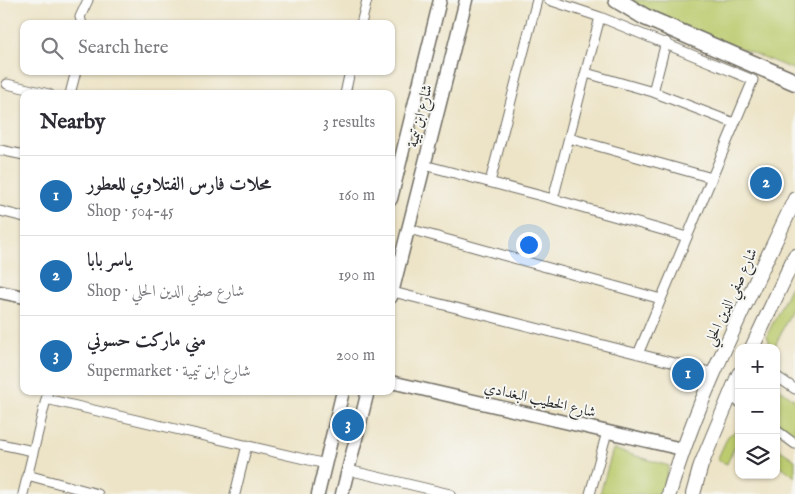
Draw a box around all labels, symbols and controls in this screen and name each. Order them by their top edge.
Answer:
search box [20,20,395,75]
icon: search [38,34,66,62]
text: Search here [78,36,169,60]
street label: شارع ابن تيمية [403,83,440,150]
text: Nearby [40,109,105,136]
text: 3 results [323,113,375,133]
pin: 2 [750,164,782,202]
text: محلات فارس الفتلاوي للعطور [87,173,271,197]
text: 1 [53,186,59,206]
text: 160 m [339,186,375,206]
text: Shop · 504-45 [87,202,174,222]
your location [516,232,542,258]
street label: شارع صفي الدين الحلي [700,245,766,351]
text: ياسر بابا [87,249,132,273]
text: 2 [52,266,60,286]
text: 190 m [338,266,375,286]
text: Shop · شارع صفي الدين الحلي [87,282,244,302]
text: مني ماركت حسوني [87,329,206,353]
map controls [735,344,780,479]
button: + [735,344,780,389]
text: 3 [53,346,59,366]
text: 200 m [336,346,375,366]
pin: 1 [672,355,704,393]
text: Supermarket · شارع ابن تيمية [87,362,251,382]
street label: شارع الخطيب البغدادي [482,378,598,425]
button: − [735,389,780,434]
pin: 3 [332,406,364,444]
button: layers [735,434,780,479]

